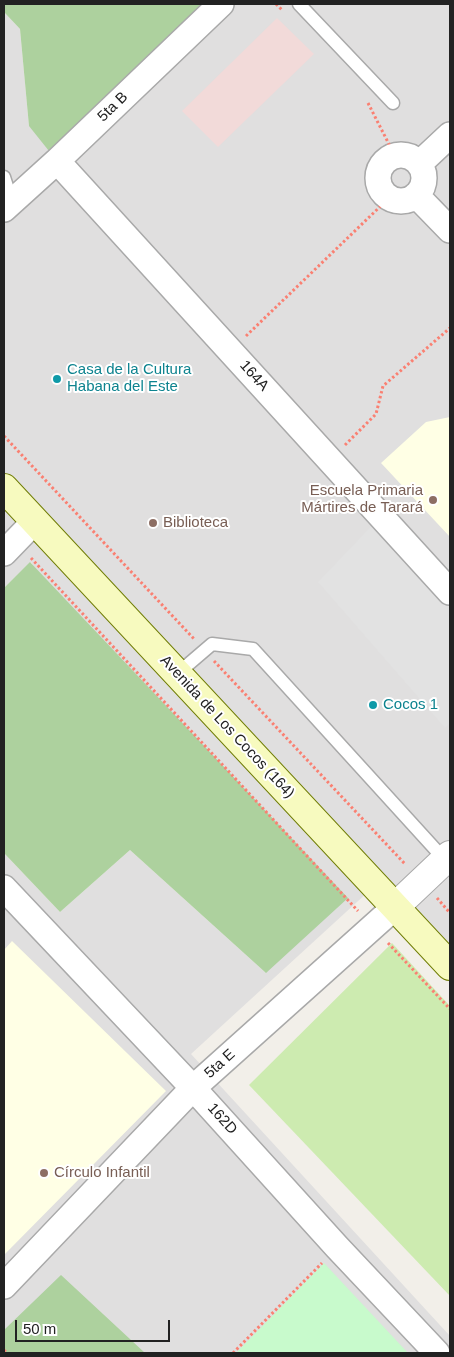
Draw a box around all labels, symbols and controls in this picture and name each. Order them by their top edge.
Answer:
street label: 5ta B [94,88,132,126]
street label: 164A [236,357,272,395]
place label: Casa de la Cultura Habana del Este [67,361,191,396]
marker: Casa de la Cultura Habana del Este [51,373,63,385]
place label: Escuela Primaria Mártires de Tarará [301,482,423,517]
marker: Escuela Primaria Mártires de Tarará [427,494,439,506]
place label: Biblioteca [163,514,228,532]
marker: Biblioteca [147,517,159,529]
street label: Avenida de Los Cocos (164) [156,652,298,802]
place label: Cocos 1 [383,696,438,714]
marker: Cocos 1 [367,699,379,711]
street label: 5ta E [201,1046,239,1082]
street label: 162D [203,1100,241,1138]
place label: Círculo Infantil [54,1164,150,1182]
marker: Círculo Infantil [38,1167,50,1179]
scale bar [18,1310,172,1342]
text: 50 m [23,1320,56,1337]

